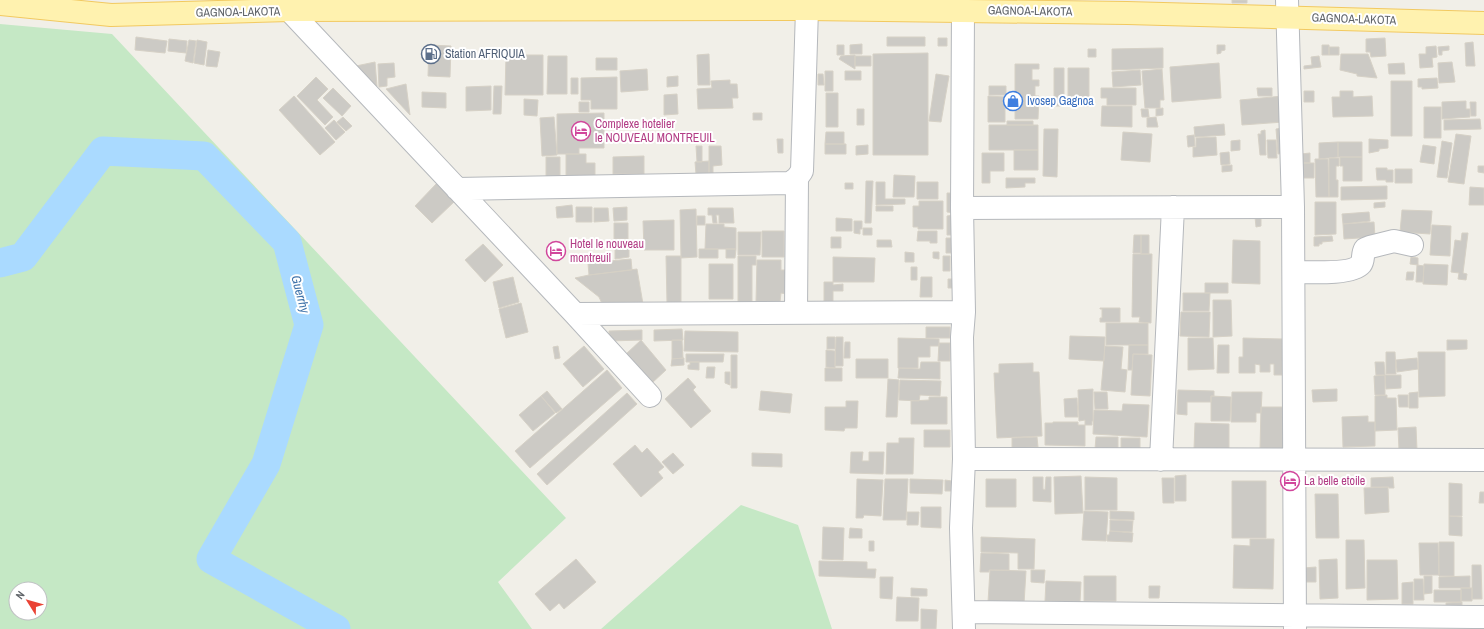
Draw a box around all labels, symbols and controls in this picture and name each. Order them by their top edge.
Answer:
street label: GAGNOA-LAKOTA [988,2,1073,20]
street label: GAGNOA-LAKOTA [196,3,281,21]
street label: GAGNOA-LAKOTA [1311,10,1397,28]
fuel station icon: Station AFRIQUIA [420,43,442,65]
place label: Station AFRIQUIA [445,46,525,62]
shop icon: Ivosep Gagnoa [1002,90,1024,112]
place label: Ivosep Gagnoa [1027,93,1094,109]
place label: Complexe hotelier le NOUVEAU MONTREUIL [595,116,715,146]
hotel icon: Complexe hotelier le NOUVEAU MONTREUIL [570,120,592,142]
place label: Hotel le nouveau montreuil [570,236,644,266]
hotel icon: Hotel le nouveau montreuil [545,240,567,262]
water label: Guerrhy [287,273,314,316]
hotel icon: La belle etoile [1279,470,1301,492]
place label: La belle etoile [1304,473,1365,489]
north arrow [8,581,48,621]
text: N [12,588,28,602]

